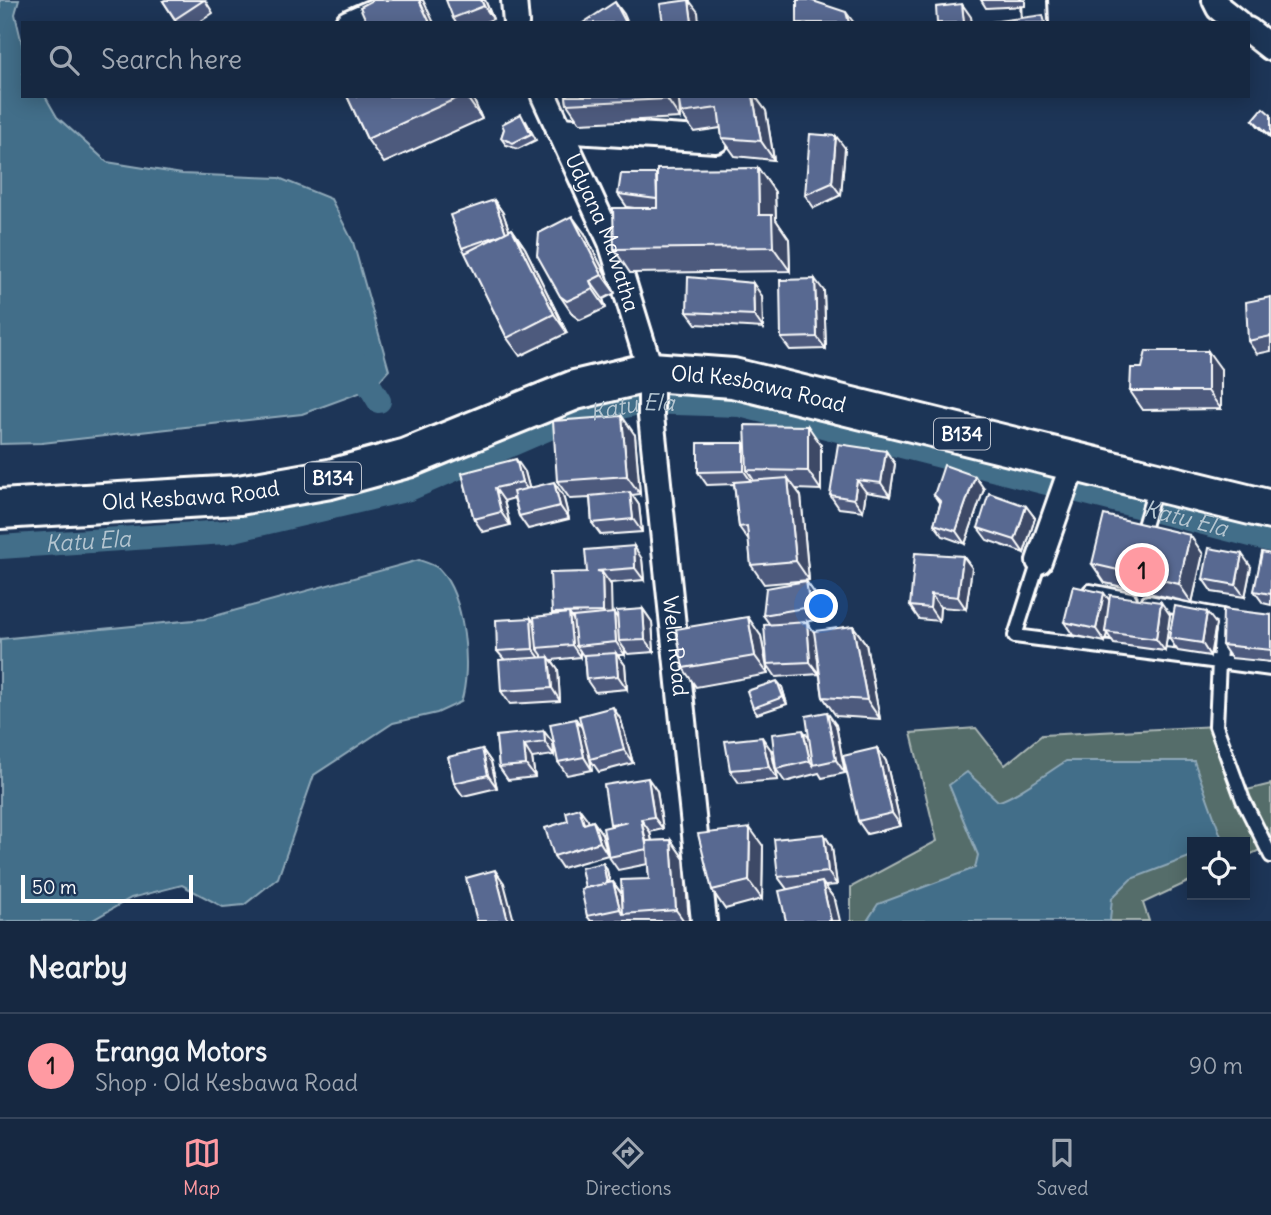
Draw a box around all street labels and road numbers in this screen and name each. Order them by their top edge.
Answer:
street label: Udyana Mawatha [559,149,646,315]
street label: Old Kesbawa Road [670,359,849,418]
road number: B134 [934,418,990,449]
road number: B134 [305,463,361,494]
street label: Old Kesbawa Road [101,474,281,516]
street label: Wela Road [657,595,694,697]

